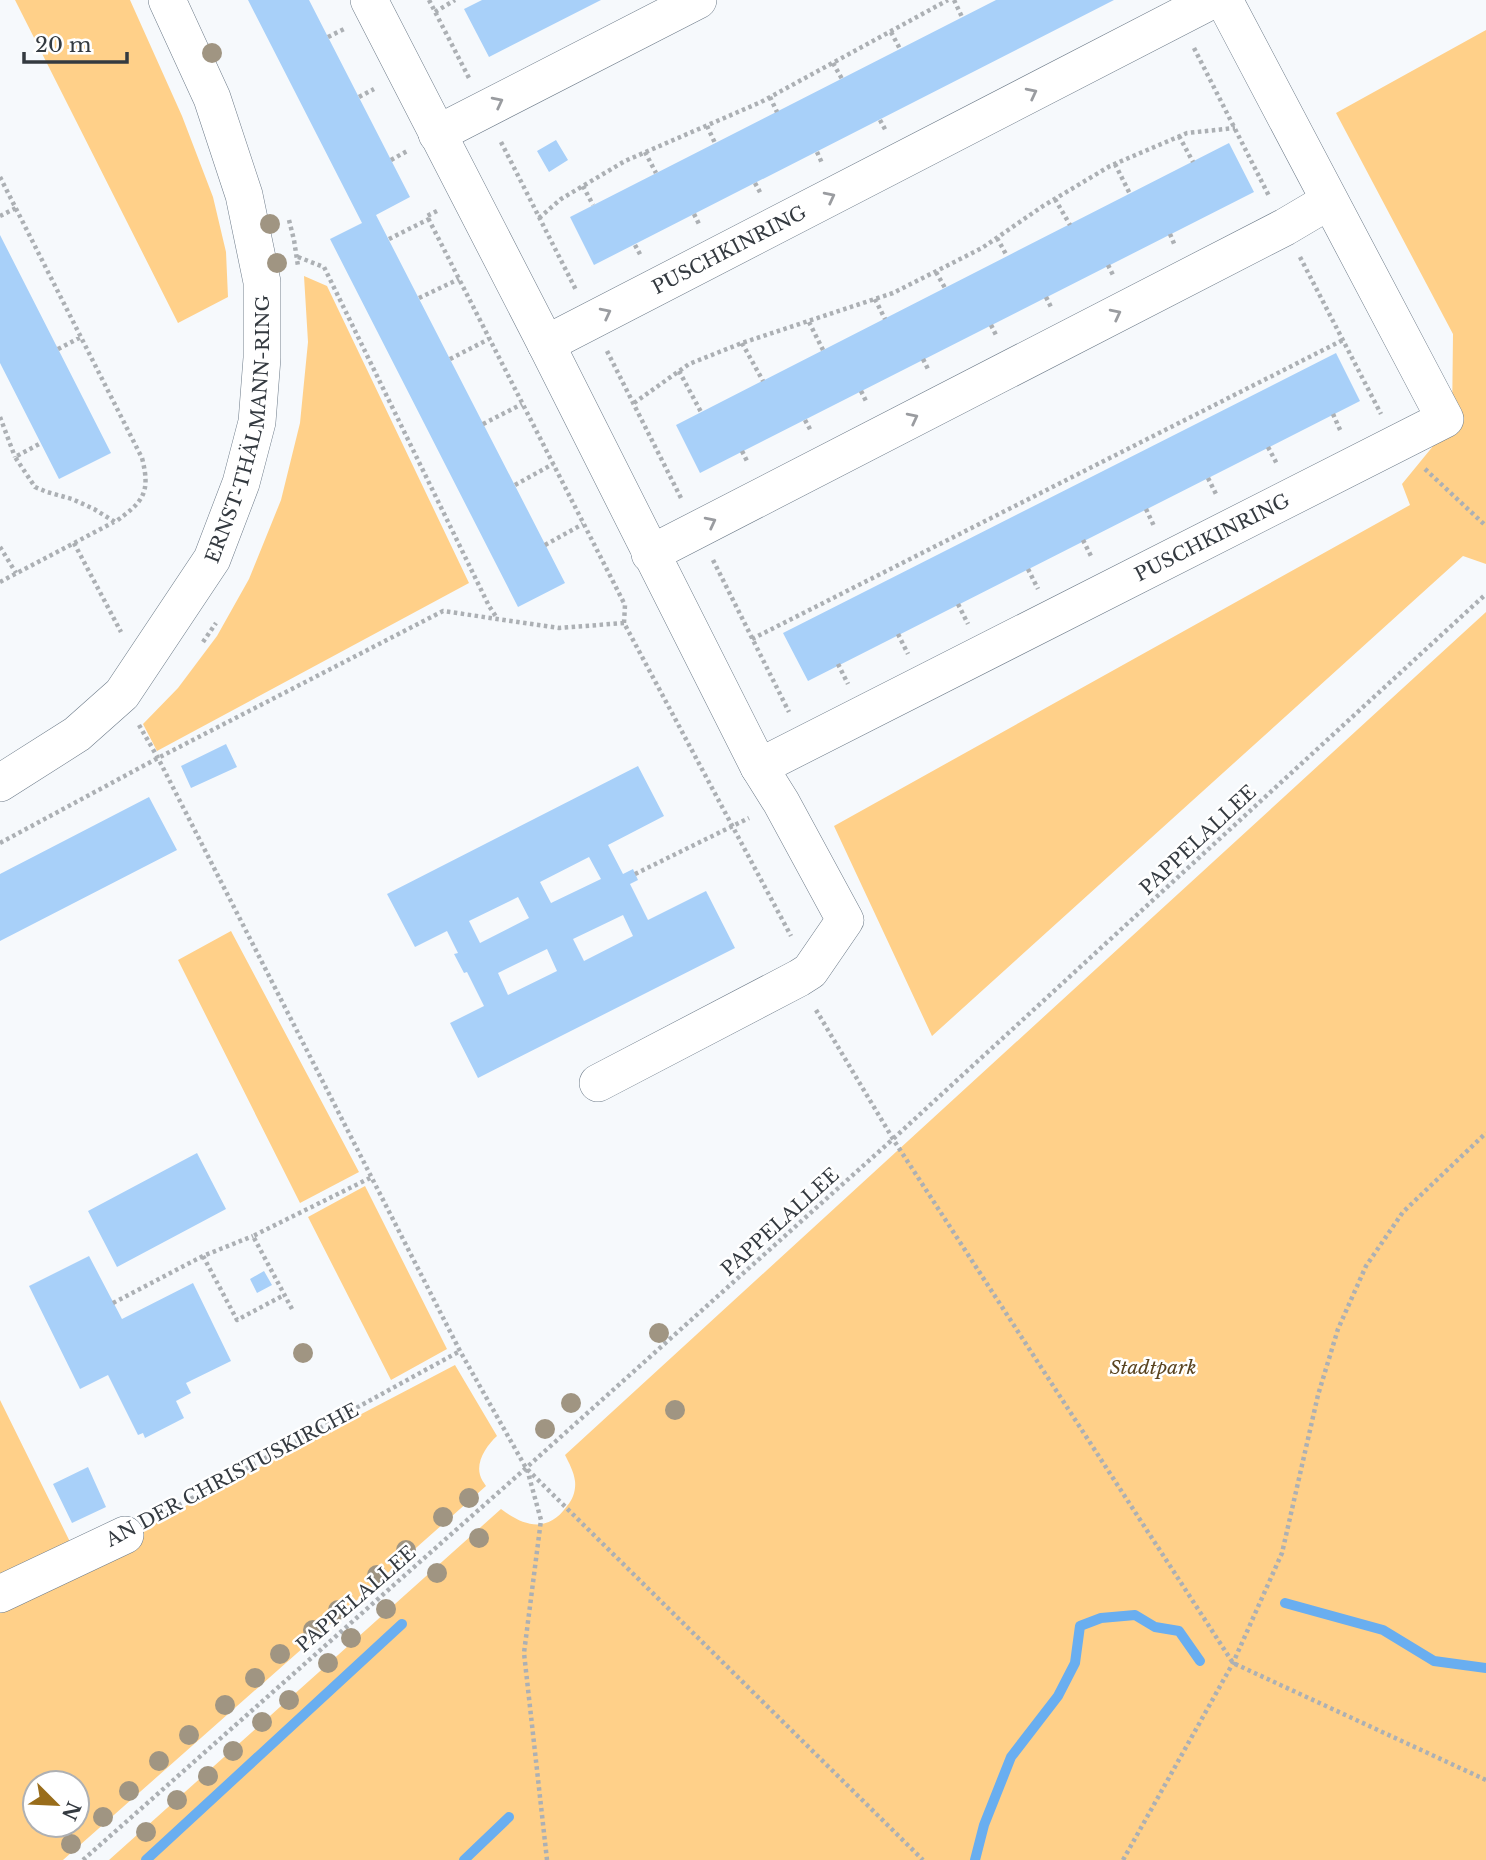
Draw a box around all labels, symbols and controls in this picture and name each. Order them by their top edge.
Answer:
scale bar [24,21,128,65]
text: 20 m [35,32,92,58]
one-way arrow [1025,87,1037,101]
one-way arrow [491,97,503,111]
one-way arrow [823,192,835,206]
street label: PUSCHKINRING [648,200,811,299]
street label: ERNST-THÄLMANN-RING [200,294,274,566]
one-way arrow [599,307,611,321]
one-way arrow [1109,309,1121,323]
one-way arrow [906,413,919,427]
street label: PUSCHKINRING [1131,488,1294,586]
one-way arrow [704,517,716,531]
street label: PAPPELALLEE [1135,780,1261,900]
street label: PAPPELALLEE [716,1163,844,1281]
park label: Stadtpark [1110,1356,1196,1379]
street label: AN DER CHRISTUSKIRCHE [101,1398,362,1552]
street label: PAPPELALLEE [292,1541,420,1657]
north arrow [21,1769,91,1839]
text: N [57,1798,85,1824]

